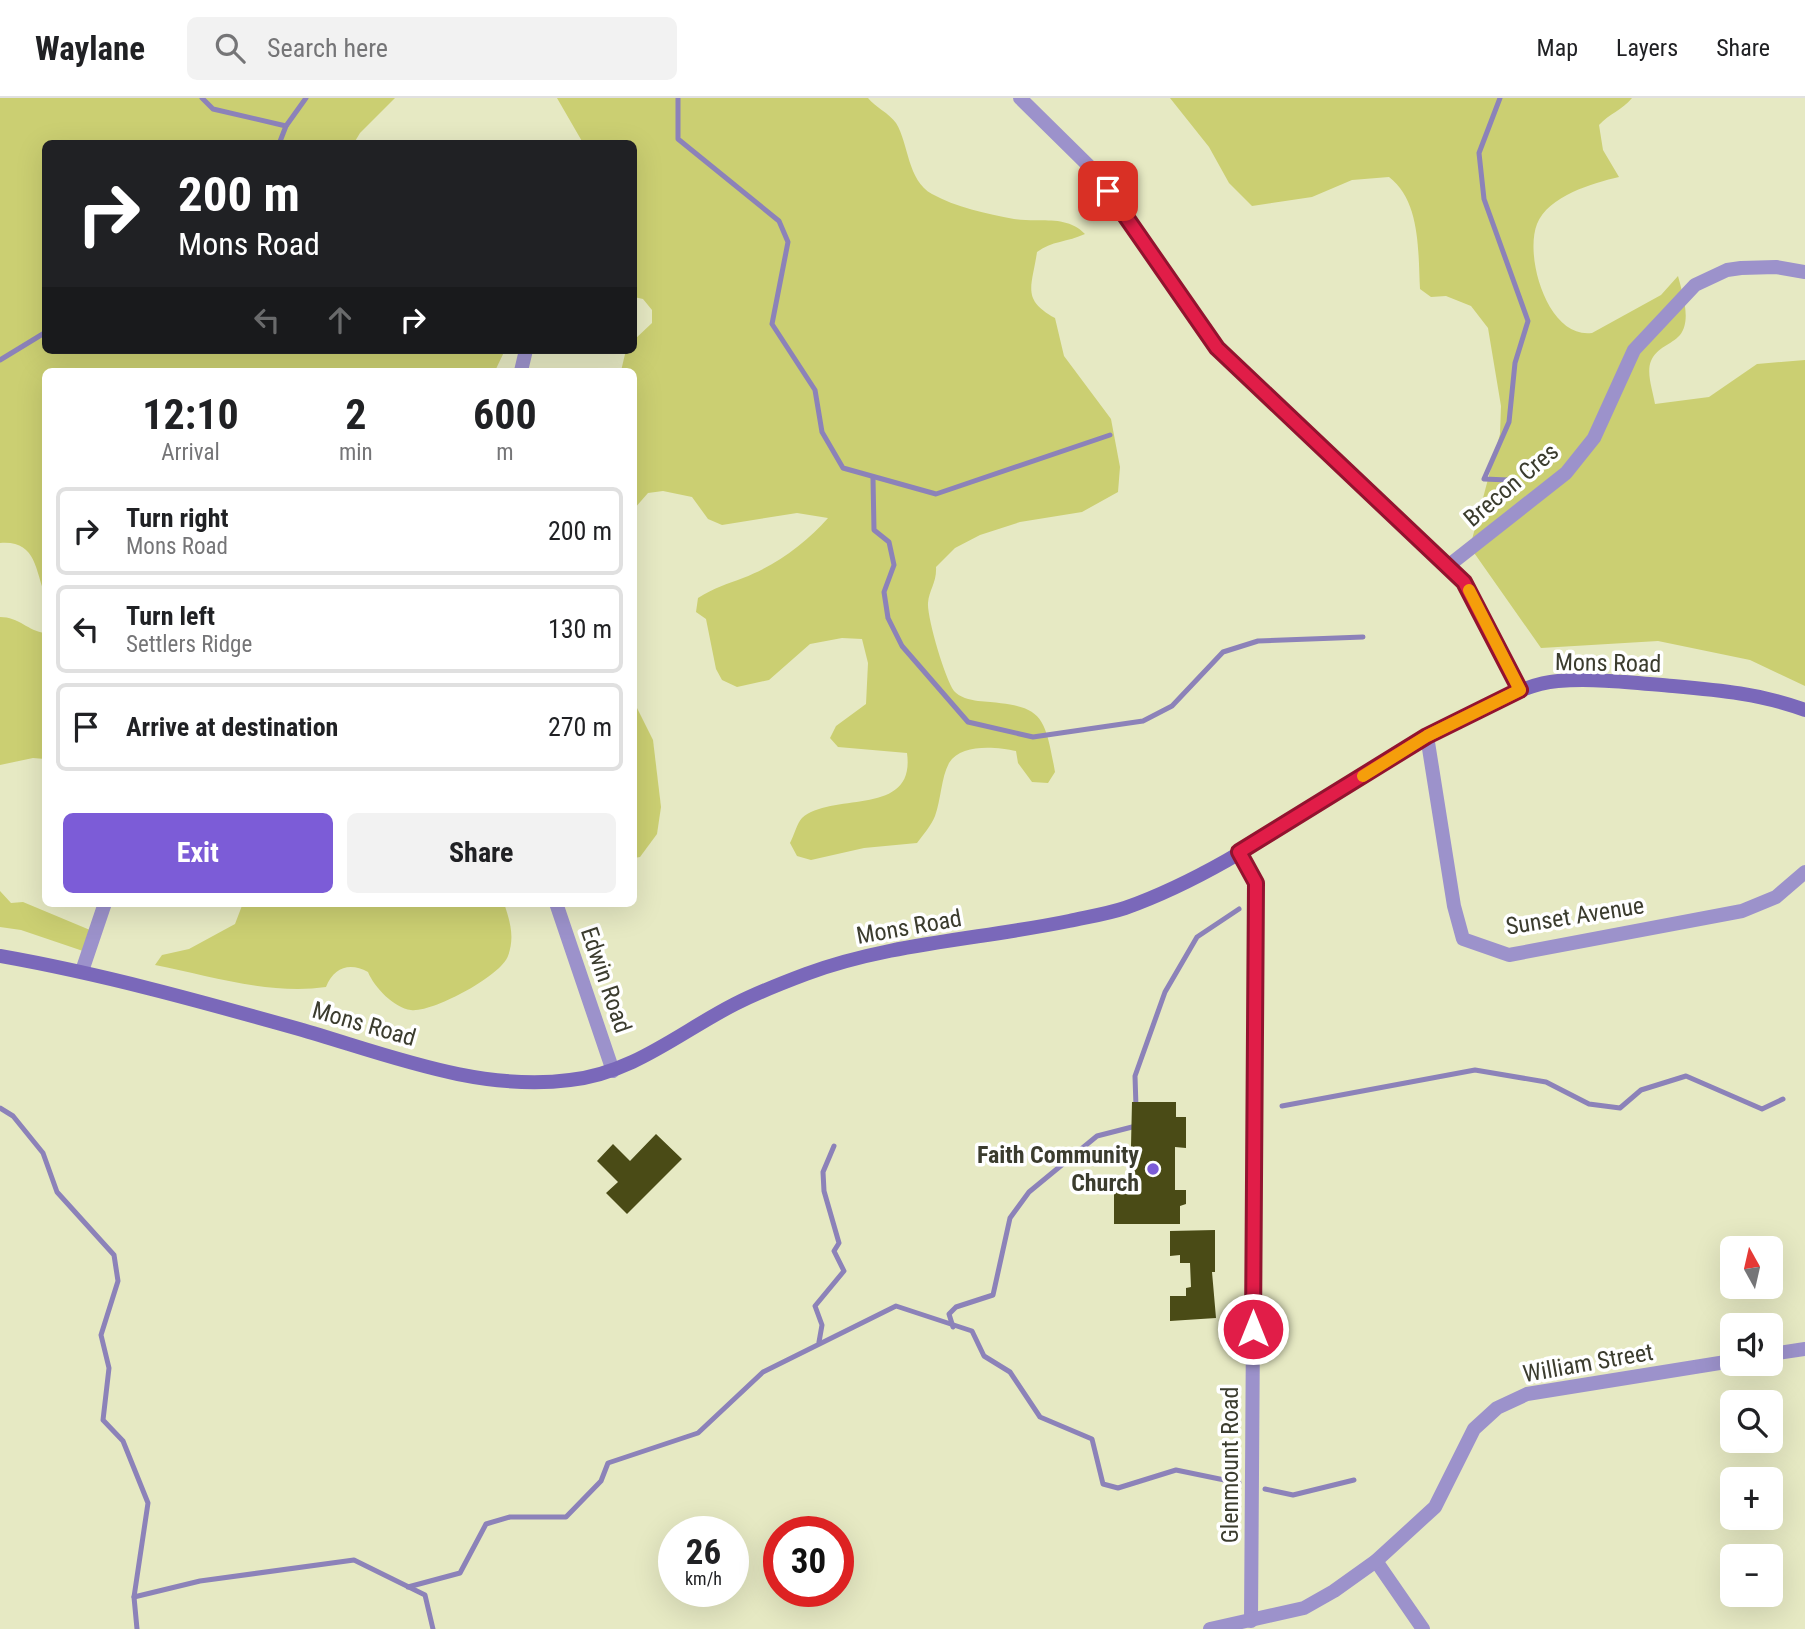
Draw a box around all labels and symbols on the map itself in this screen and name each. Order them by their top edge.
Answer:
pin [1078,161,1138,221]
street label: Brecon Cres [1458,437,1564,533]
street label: Mons Road [1555,648,1661,678]
street label: Sunset Avenue [1504,891,1646,941]
street label: Mons Road [854,904,964,950]
street label: Edwin Road [575,923,637,1037]
street label: Mons Road [309,996,419,1052]
place label: Faith Community Church [977,1141,1139,1197]
marker: Faith Community Church [1145,1161,1161,1177]
north arrow [1720,1236,1783,1298]
position arrow [1216,1292,1290,1366]
street label: William Street [1521,1338,1655,1388]
street label: Glenmount Road [1216,1387,1244,1543]
speed limit sign: 30 [763,1516,854,1607]

